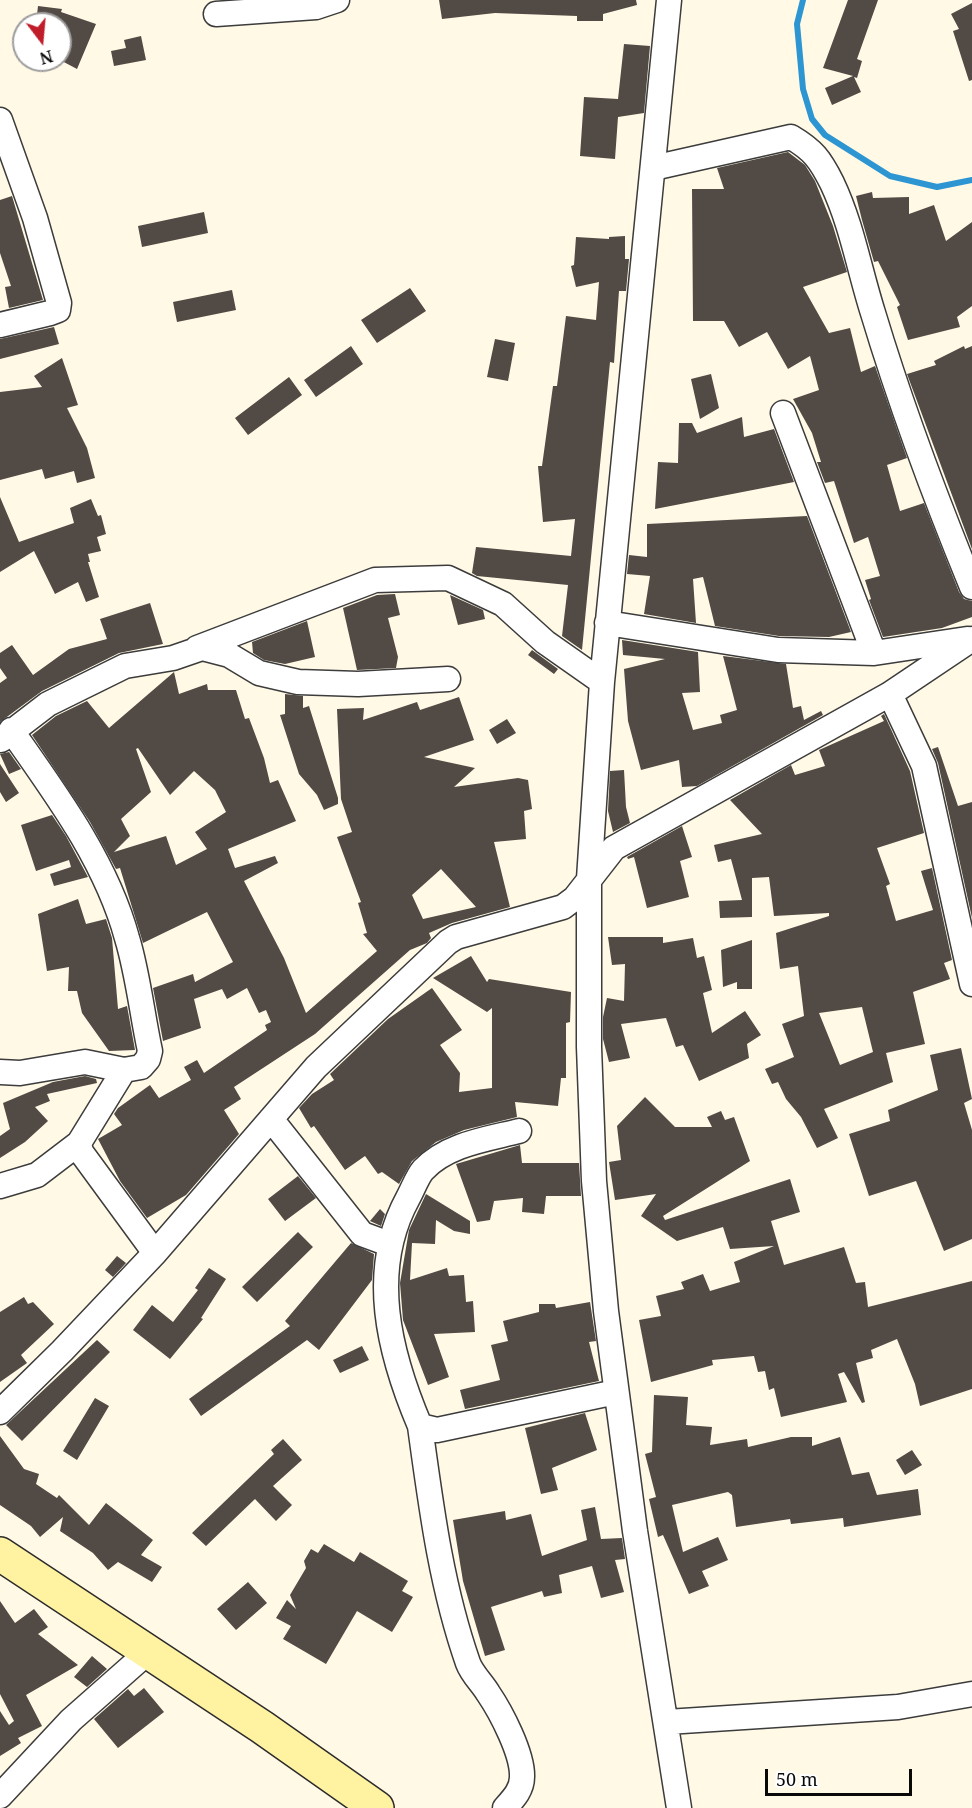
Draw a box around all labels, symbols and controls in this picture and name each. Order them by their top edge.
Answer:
north arrow [12,12,72,72]
text: N [37,45,56,70]
scale bar [768,1757,915,1795]
text: 50 m [776,1767,818,1791]

